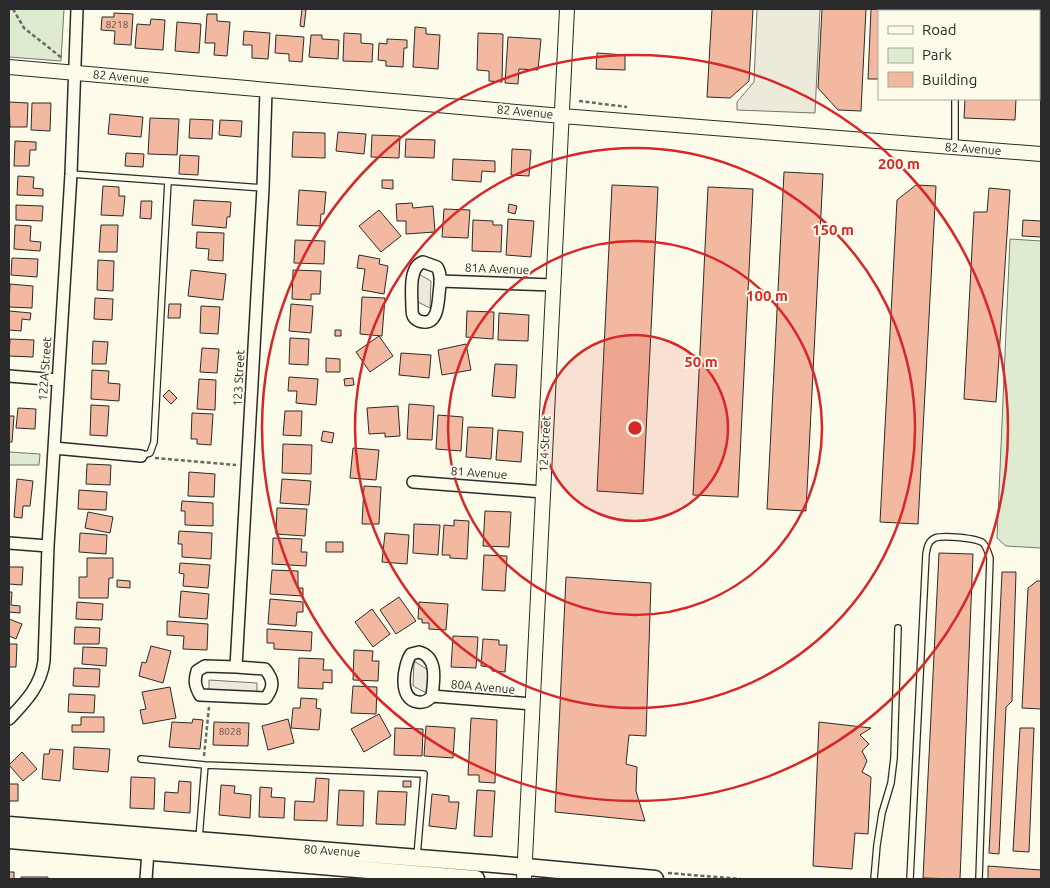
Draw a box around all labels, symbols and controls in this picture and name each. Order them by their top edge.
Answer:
legend [878,10,1040,100]
house number: 8218 [106,19,129,30]
text: Road [922,21,957,38]
text: Park [922,46,952,63]
street label: 82 Avenue [92,68,150,85]
text: Building [922,71,977,88]
street label: 82 Avenue [496,103,554,120]
street label: 82 Avenue [944,140,1002,157]
text: 200 m [878,155,920,172]
text: 150 m [812,221,854,238]
street label: 81A Avenue [465,261,529,276]
text: 100 m [746,287,788,304]
street label: 122A Street [36,336,53,402]
street label: 123 Street [231,349,246,407]
text: 50 m [684,353,718,370]
street label: 124 Street [537,415,552,473]
centre of rings [626,419,644,437]
street label: 81 Avenue [450,464,508,481]
street label: 80A Avenue [450,677,516,696]
house number: 8028 [219,726,242,737]
street label: 80 Avenue [303,842,361,859]

